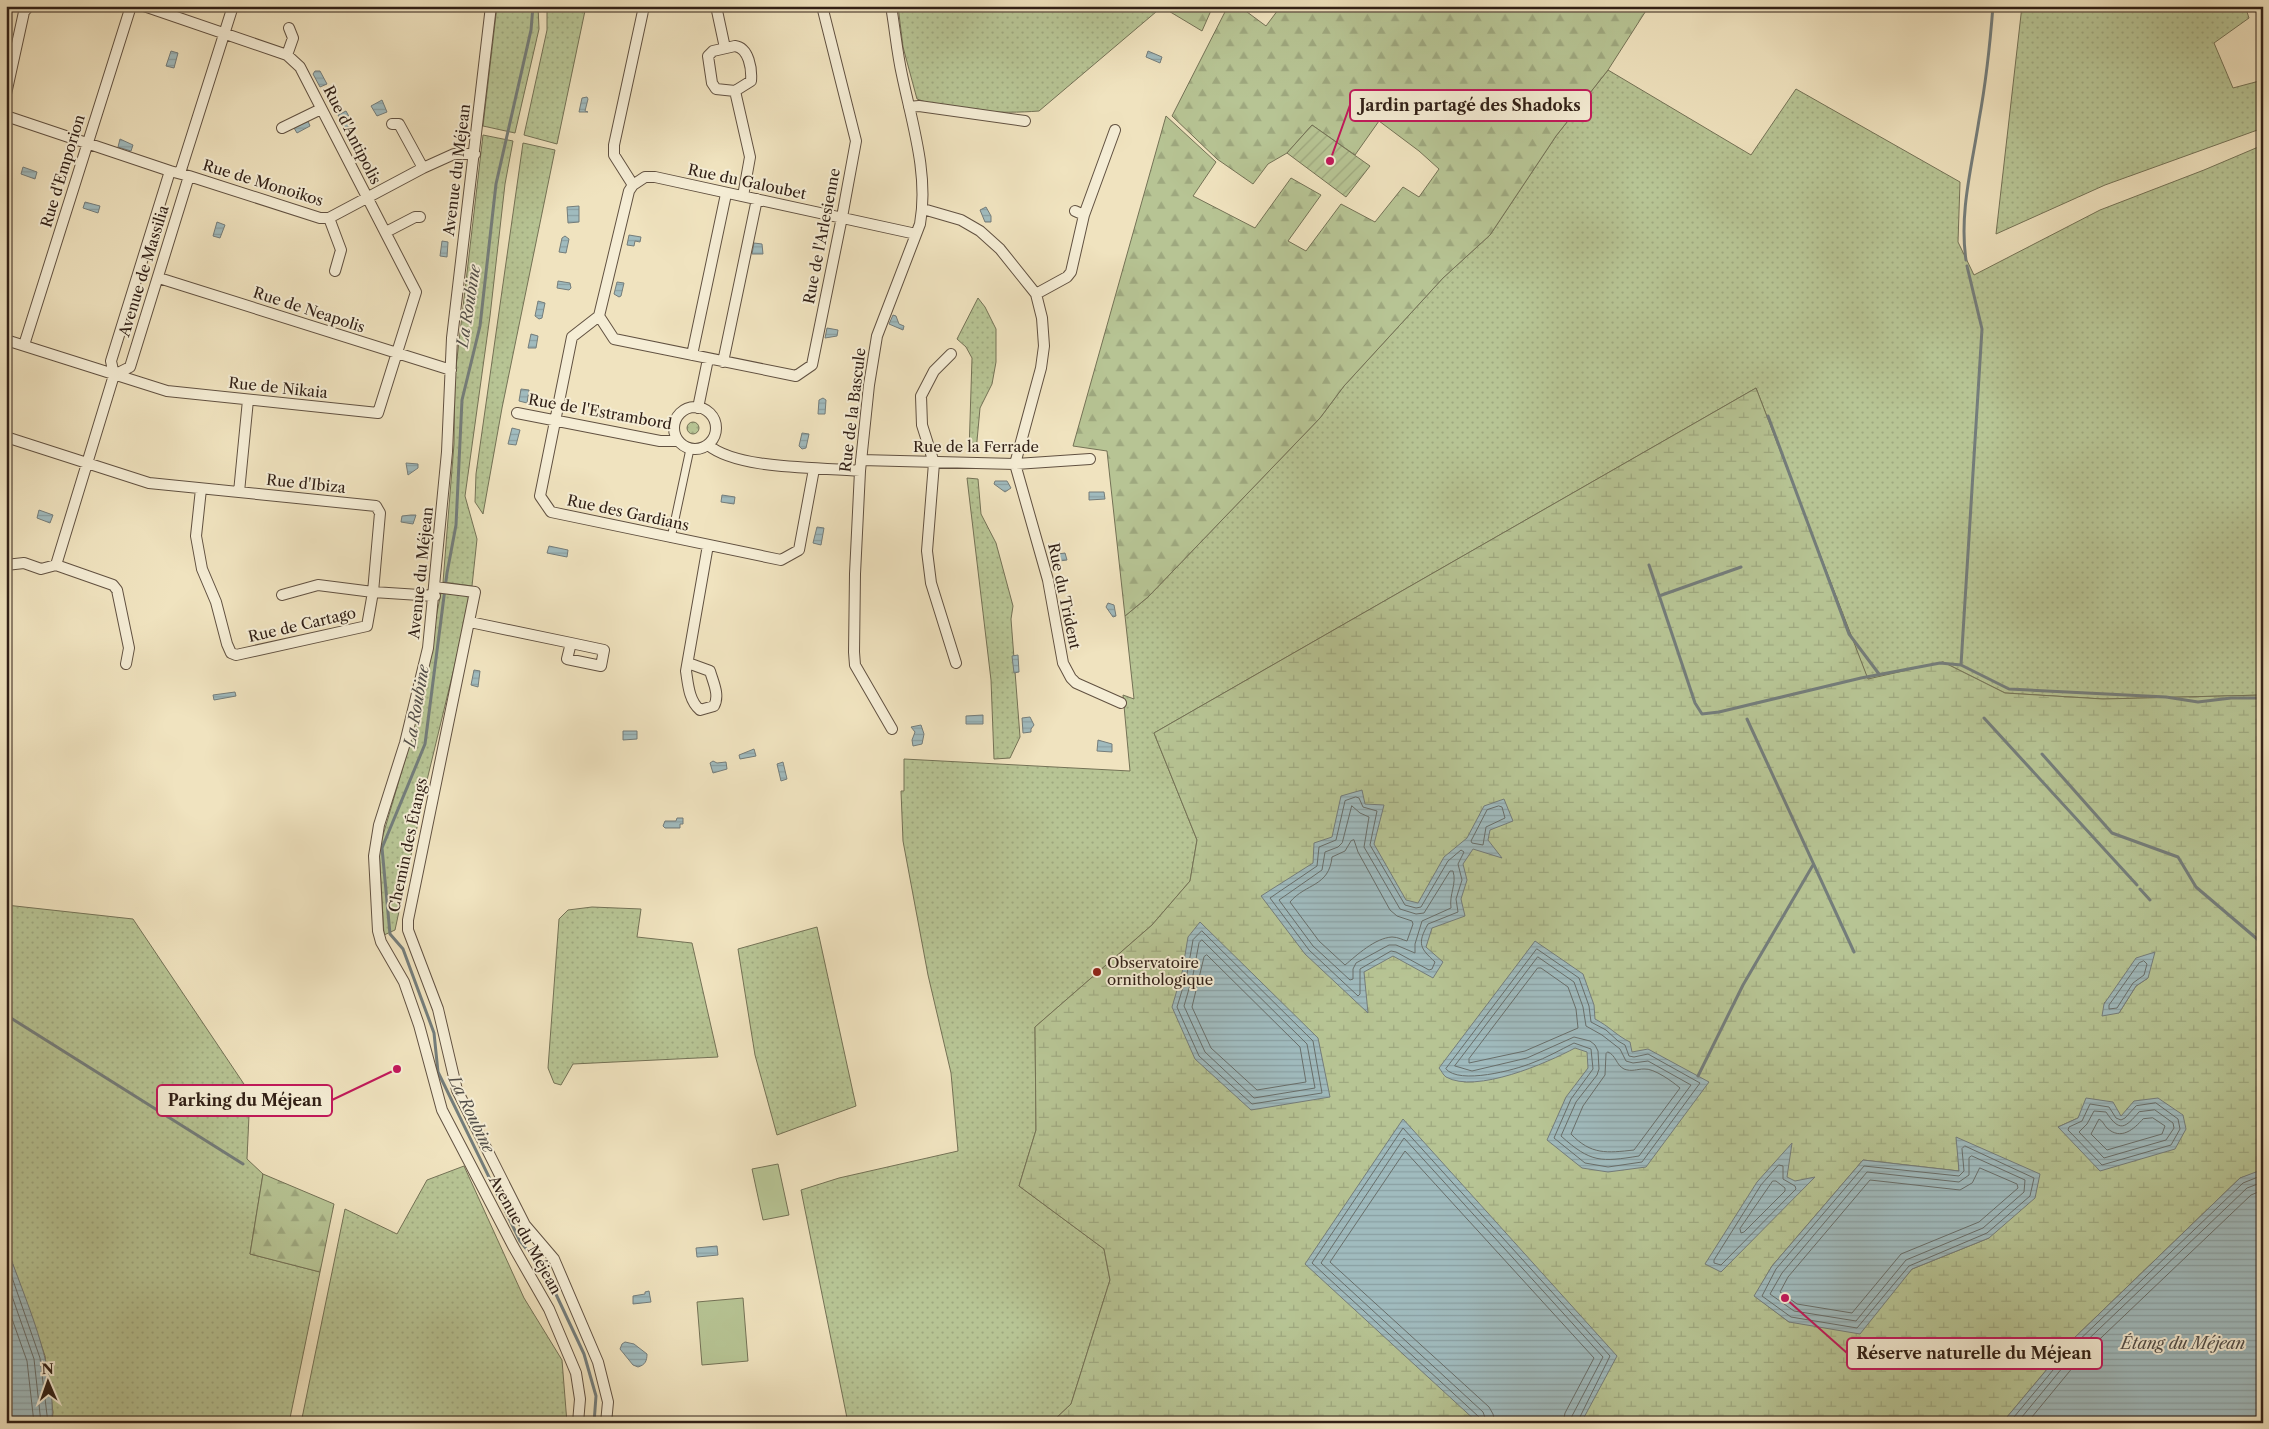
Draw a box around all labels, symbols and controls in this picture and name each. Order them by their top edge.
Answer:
street label: Rue d'Antipolis [319,82,386,187]
callout: Jardin partagé des Shadoks [1350,90,1591,121]
text: Jardin partagé des Shadoks [1356,95,1581,115]
street label: Avenue du Méjean [439,102,474,238]
street label: Rue d'Emporion [36,111,89,230]
street label: Rue de Monoikos [201,155,326,210]
street label: Rue du Galoubet [686,160,809,203]
street label: Rue de l'Arlesienne [799,166,844,305]
street label: Avenue de Massilia [114,203,173,340]
water label: La Roubine [451,262,485,351]
street label: Rue de Neapolis [251,282,367,337]
street label: Rue de la Bascule [835,347,870,473]
street label: Rue de Nikaia [227,373,329,402]
street label: Rue de l'Estrambord [527,390,673,434]
street label: Rue de la Ferrade [913,437,1039,456]
street label: Rue d'Ibiza [265,470,347,497]
street label: Rue des Gardians [565,490,691,535]
street label: Avenue du Méjean [404,505,437,641]
street label: Rue du Trident [1044,541,1085,651]
street label: Rue de Cartago [246,603,358,646]
water label: La Roubine [399,662,433,751]
street label: Chemin des Étangs [384,776,431,914]
place label: Observatoire ornithologique [1107,953,1213,989]
marker: Observatoire ornithologique [1091,966,1103,978]
water label: La Roubine [444,1070,500,1157]
callout: Parking du Méjean [157,1085,332,1116]
text: Parking du Méjean [168,1090,322,1110]
street label: Avenue du Méjean [484,1171,566,1298]
water label: Étang du Méjean [2119,1333,2245,1353]
callout: Réserve naturelle du Méjean [1847,1338,2102,1369]
text: Réserve naturelle du Méjean [1856,1343,2092,1363]
north arrow [22,1356,72,1406]
text: N [41,1360,54,1378]

